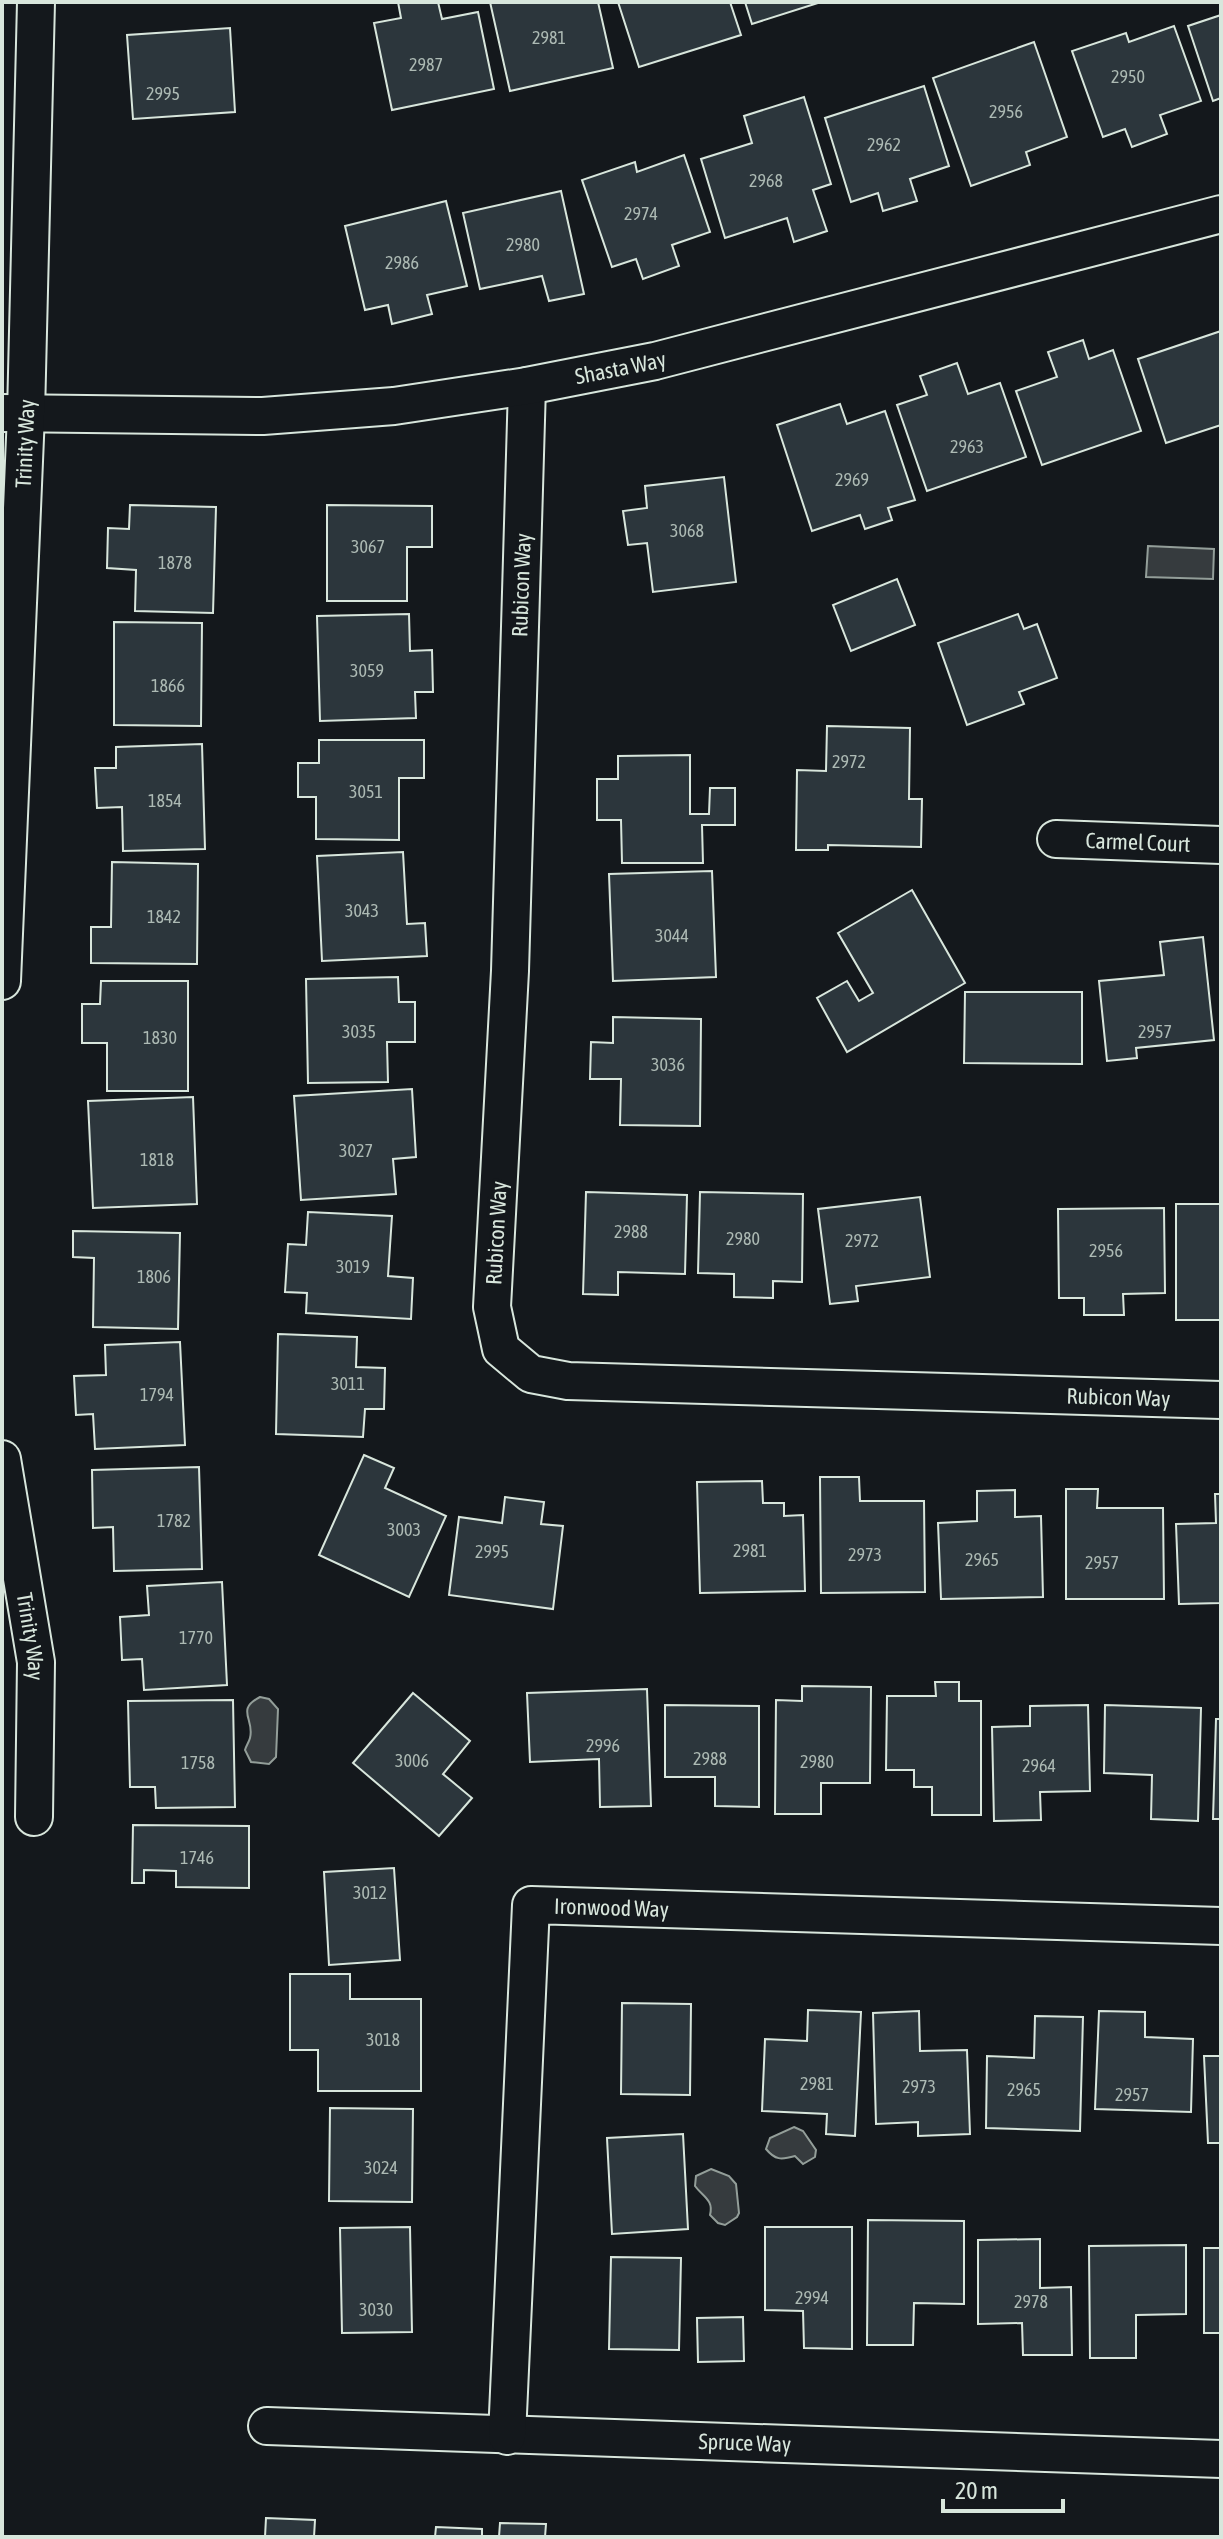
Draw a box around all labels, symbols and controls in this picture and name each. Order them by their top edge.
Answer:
house number: 2981 [532,27,566,48]
house number: 2987 [409,54,443,75]
house number: 2950 [1111,66,1145,87]
house number: 2995 [146,83,180,104]
house number: 2956 [989,101,1023,122]
house number: 2962 [867,134,901,155]
house number: 2968 [749,170,783,191]
house number: 2974 [624,203,658,224]
house number: 2980 [506,234,540,255]
house number: 2986 [385,252,419,273]
street label: Shasta Way [573,346,669,389]
street label: Trinity Way [10,399,39,488]
house number: 2963 [950,436,984,457]
house number: 2969 [835,469,869,490]
house number: 3068 [670,520,704,541]
street label: Rubicon Way [506,533,536,637]
house number: 3067 [351,536,385,557]
house number: 1878 [158,552,192,573]
house number: 3059 [350,660,384,681]
house number: 1866 [151,675,185,696]
house number: 2972 [832,751,866,772]
house number: 3051 [349,781,383,802]
house number: 1854 [148,790,182,811]
street label: Carmel Court [1085,827,1191,857]
house number: 3043 [345,900,379,921]
house number: 1842 [147,906,181,927]
house number: 3044 [655,925,689,946]
house number: 3035 [342,1021,376,1042]
house number: 2957 [1138,1021,1172,1042]
house number: 1830 [143,1027,177,1048]
house number: 3036 [651,1054,685,1075]
house number: 3027 [339,1140,373,1161]
house number: 1818 [140,1149,174,1170]
street label: Rubicon Way [480,1180,512,1286]
house number: 2988 [614,1221,648,1242]
house number: 2980 [726,1228,760,1249]
house number: 2972 [845,1230,879,1251]
house number: 2956 [1089,1240,1123,1261]
house number: 3019 [336,1256,370,1277]
house number: 1806 [137,1266,171,1287]
house number: 3011 [331,1373,365,1394]
street label: Rubicon Way [1066,1383,1171,1412]
house number: 1794 [140,1384,174,1405]
house number: 1782 [157,1510,191,1531]
house number: 3003 [387,1519,421,1540]
house number: 2981 [733,1540,767,1561]
house number: 2995 [475,1541,509,1562]
house number: 2973 [848,1544,882,1565]
house number: 2965 [965,1549,999,1570]
house number: 2957 [1085,1552,1119,1573]
street label: Trinity Way [12,1591,49,1681]
house number: 1770 [179,1627,213,1648]
house number: 2996 [586,1735,620,1756]
house number: 2988 [693,1748,727,1769]
house number: 3006 [395,1750,429,1771]
house number: 2980 [800,1751,834,1772]
house number: 1758 [181,1752,215,1773]
house number: 2964 [1022,1755,1056,1776]
house number: 1746 [180,1847,214,1868]
house number: 3012 [353,1882,387,1903]
street label: Ironwood Way [554,1893,669,1922]
house number: 3018 [366,2029,400,2050]
house number: 2981 [800,2073,834,2094]
house number: 2973 [902,2076,936,2097]
house number: 2965 [1007,2079,1041,2100]
house number: 2957 [1115,2084,1149,2105]
house number: 3024 [364,2157,398,2178]
house number: 2994 [795,2287,829,2308]
house number: 2978 [1014,2291,1048,2312]
house number: 3030 [359,2299,393,2320]
street label: Spruce Way [698,2428,791,2457]
scale bar [943,2463,1063,2513]
text: 20 m [955,2477,998,2504]

